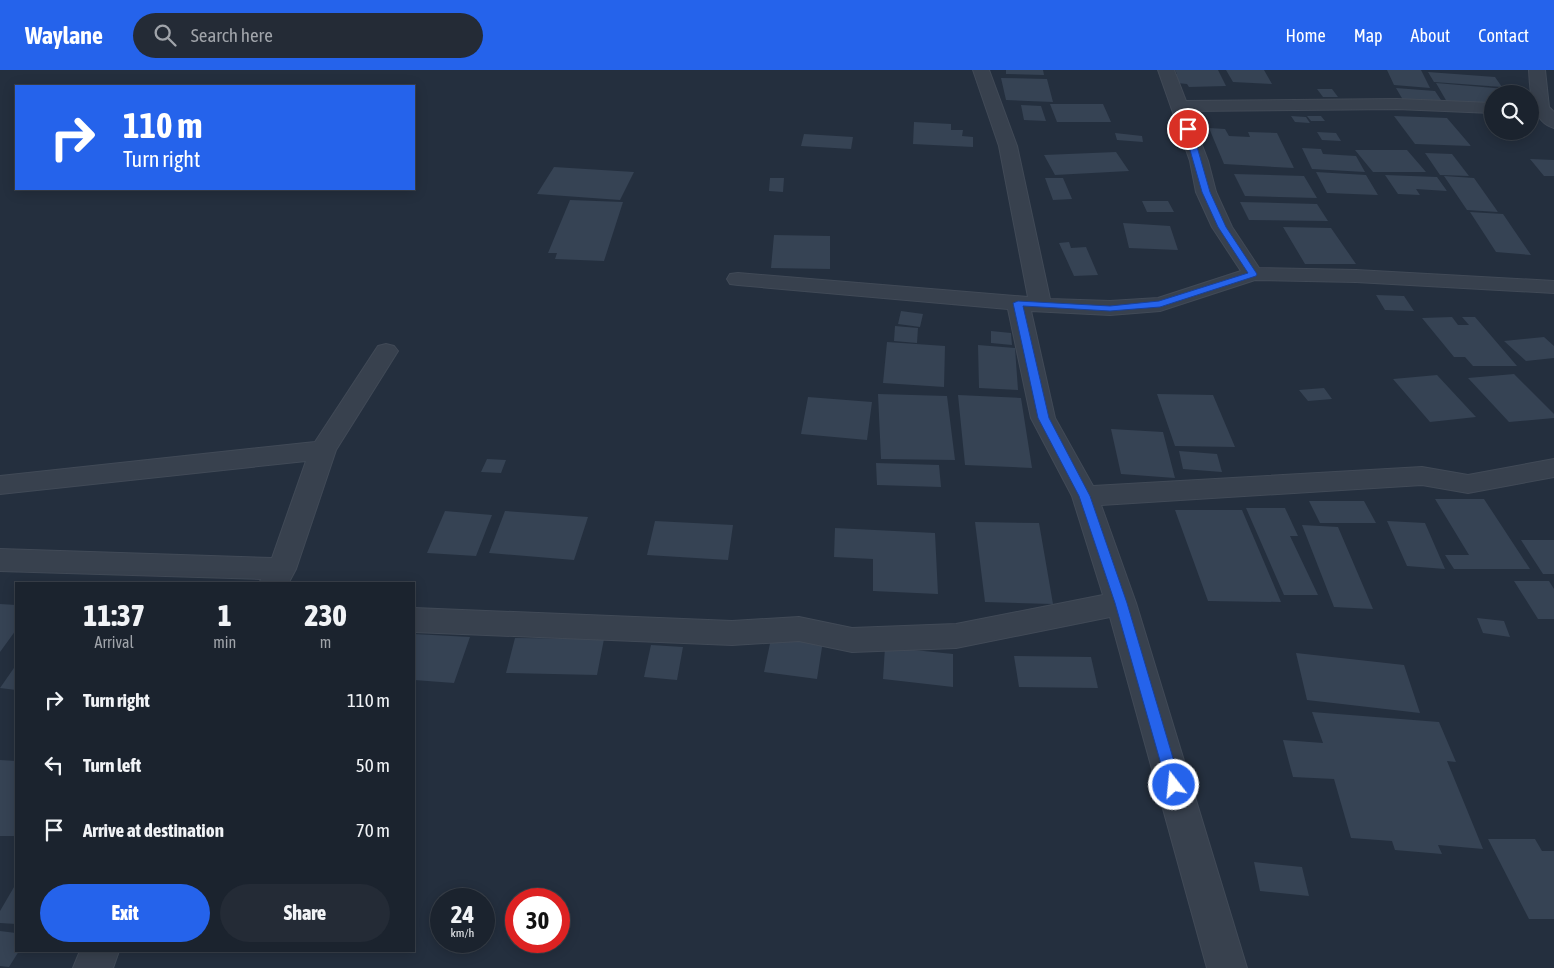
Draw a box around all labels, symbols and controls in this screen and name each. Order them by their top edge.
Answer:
search box [133,13,483,58]
icon: search [151,21,179,49]
text: Waylane [25,22,103,49]
text: Search here [191,24,273,46]
text: Home [1286,25,1326,46]
text: Map [1354,25,1383,46]
text: About [1411,25,1450,46]
text: Contact [1478,25,1529,46]
map controls [1484,85,1539,140]
button: search [1484,85,1539,140]
icon: right [40,105,105,170]
text: 110 m [123,105,202,145]
pin [1167,108,1209,150]
icon: arrive [1174,115,1202,143]
text: Turn right [123,146,200,172]
text: 11:37 [83,598,145,632]
text: 1 [218,598,232,632]
text: 230 [304,598,347,632]
text: Arrival [95,633,134,651]
text: min [213,633,236,651]
text: m [320,633,331,651]
icon: right [40,686,68,714]
text: Turn right [83,689,150,711]
text: 110 m [347,689,390,711]
icon: left [40,751,68,779]
text: Turn left [83,754,141,776]
text: 50 m [356,754,390,776]
position arrow [1147,758,1199,810]
icon: arrive [40,816,68,844]
text: Arrive at destination [83,819,224,841]
text: 70 m [356,819,390,841]
button: Exit [40,884,210,942]
button: Share [220,884,390,942]
speed limit sign: 30 [505,888,570,953]
text: 24 [451,900,474,928]
text: km/h [451,926,474,940]

